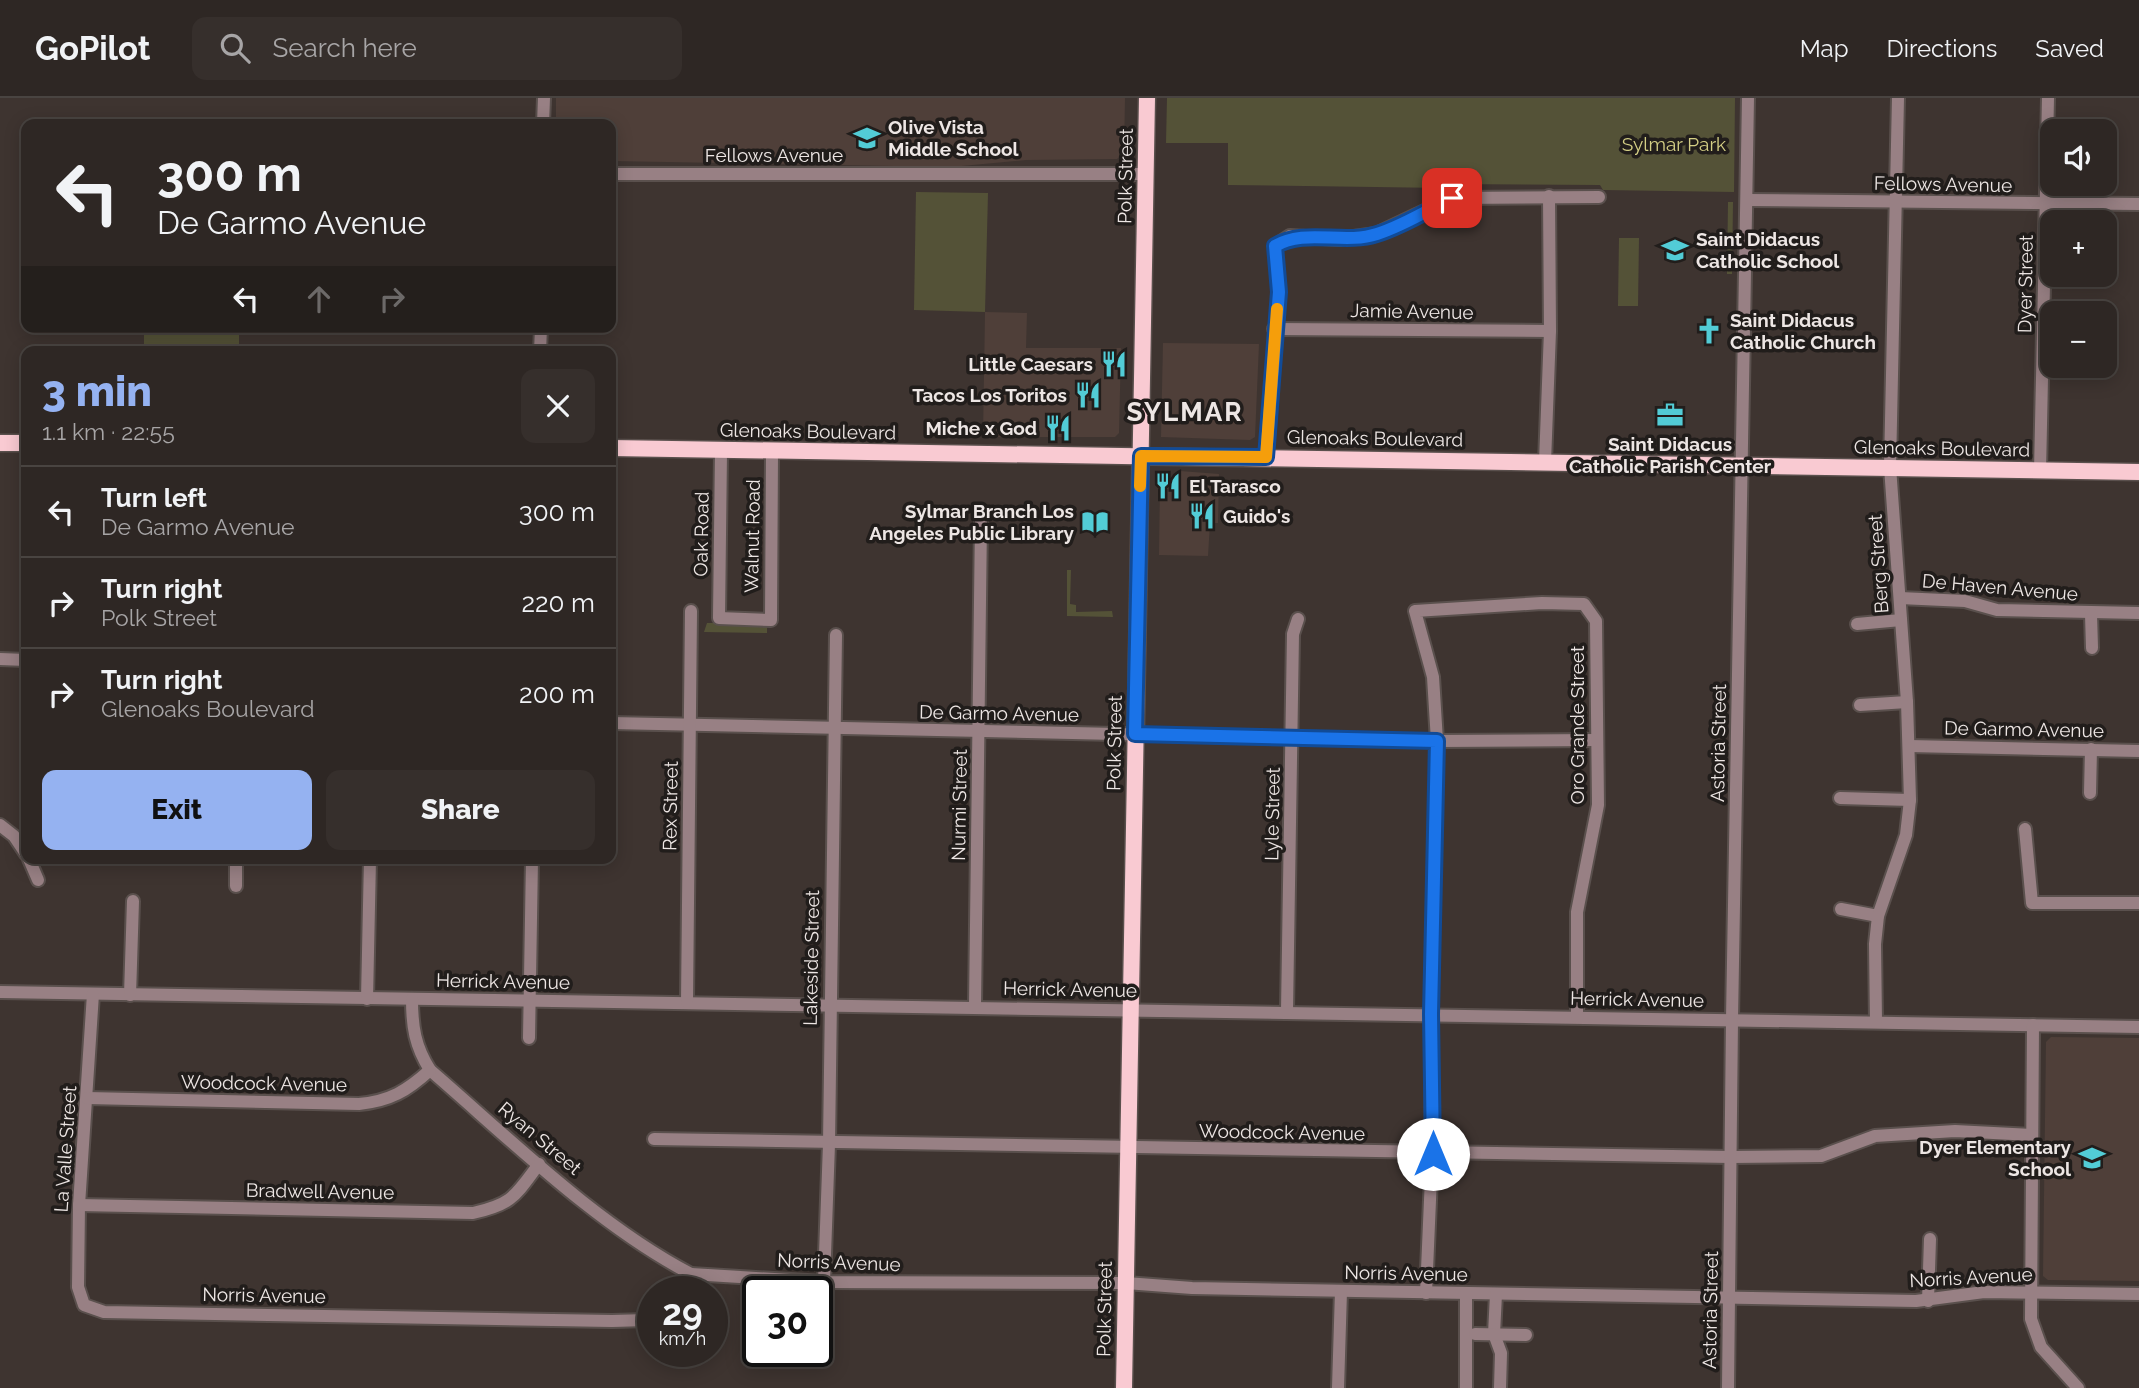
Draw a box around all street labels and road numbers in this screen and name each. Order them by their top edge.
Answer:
street label: Polk Street [1113,127,1137,224]
street label: Fellows Avenue [705,144,843,166]
street label: Fellows Avenue [1874,172,2012,196]
street label: Dyer Street [2013,234,2037,333]
street label: Jamie Avenue [1350,299,1474,323]
street label: Glenoaks Boulevard [720,418,896,444]
street label: Glenoaks Boulevard [1287,425,1463,451]
street label: Glenoaks Boulevard [1854,435,2030,461]
street label: Walnut Road [740,479,764,593]
street label: Oak Road [689,491,713,577]
street label: Berg Street [1864,513,1892,614]
street label: De Haven Avenue [1921,569,2079,605]
street label: Oro Grande Street [1566,645,1588,804]
street label: Astoria Street [1706,683,1730,802]
street label: Polk Street [1102,694,1126,791]
street label: De Garmo Avenue [919,701,1079,725]
street label: De Garmo Avenue [1944,717,2104,741]
street label: Nurmi Street [947,748,971,861]
street label: Rex Street [658,760,682,851]
street label: Lyle Street [1260,766,1284,861]
street label: Lakeside Street [799,889,823,1026]
street label: Herrick Avenue [436,969,570,993]
street label: Herrick Avenue [1003,977,1137,1001]
street label: Herrick Avenue [1570,987,1704,1011]
street label: Woodcock Avenue [181,1071,347,1095]
street label: La Valle Street [50,1084,80,1213]
street label: Ryan Street [494,1097,586,1179]
street label: Woodcock Avenue [1199,1120,1365,1144]
street label: Bradwell Avenue [246,1179,394,1203]
street label: Norris Avenue [777,1249,901,1275]
street label: Astoria Street [1698,1250,1722,1369]
street label: Polk Street [1092,1260,1116,1357]
street label: Norris Avenue [1344,1261,1468,1285]
street label: Norris Avenue [1909,1263,2033,1291]
street label: Norris Avenue [202,1283,326,1307]

